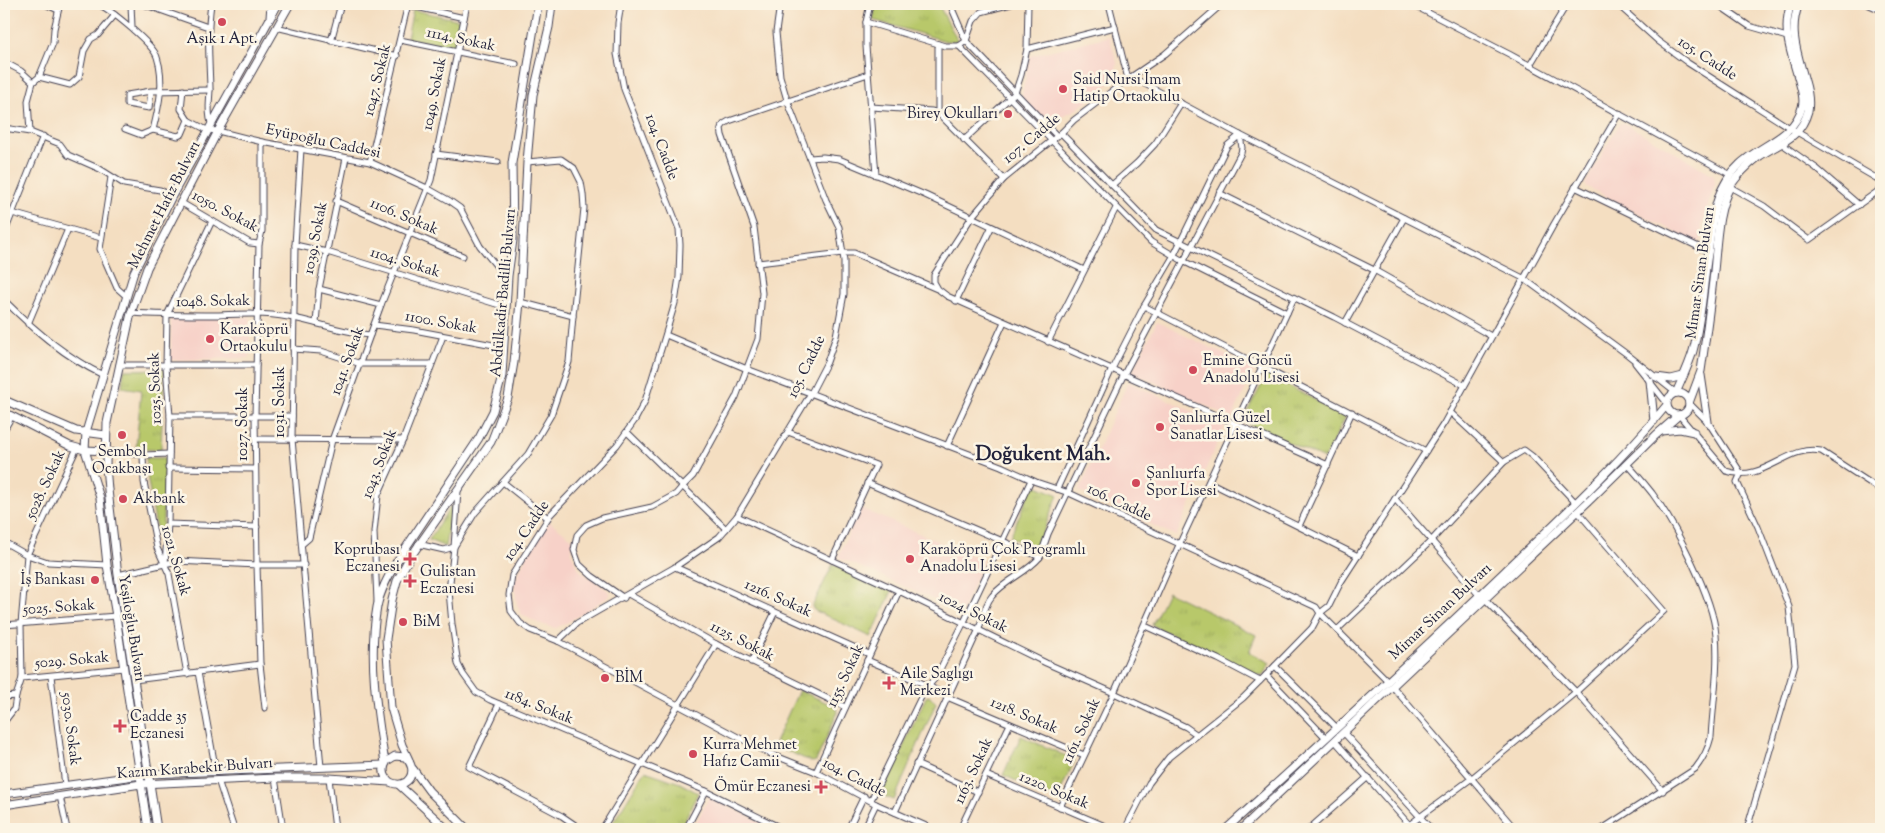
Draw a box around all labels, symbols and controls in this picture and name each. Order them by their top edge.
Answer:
marker: Aşık 1 Apt. [216,16,228,28]
street label: 1114. Sokak [424,22,498,58]
place label: Aşık 1 Apt. [186,29,258,50]
street label: 105. Cadde [1673,32,1741,86]
street label: 1047. Sokak [359,42,397,118]
street label: 1049. Sokak [418,56,452,132]
place label: Said Nursi İmam Hatip Ortaokulu [1073,69,1181,108]
marker: Said Nursi İmam Hatip Ortaokulu [1057,83,1069,95]
place label: Birey Okulları [907,104,998,125]
marker: Birey Okulları [1002,108,1014,120]
street label: 107. Cadde [999,109,1065,169]
street label: 104. Cadde [639,111,683,183]
street label: Eyüpoğlu Caddesi [263,120,383,164]
street label: Mehmet Hafız Bulvarı [124,138,206,272]
street label: 1050. Sokak [188,186,262,238]
street label: 1106. Sokak [367,193,441,241]
street label: 1039. Sokak [299,200,333,276]
street label: Mimar Sinan Bulvarı [1681,205,1721,341]
street label: Abdülkadir Badilli Bulvarı [486,208,522,378]
street label: 1104. Sokak [367,242,443,284]
street label: 1048. Sokak [176,291,250,313]
street label: 1100. Sokak [403,306,479,340]
place label: Karaköprü Ortaokulu [220,320,289,358]
street label: 1041. Sokak [326,324,370,398]
street label: 105. Cadde [783,332,831,402]
marker: Karaköprü Ortaokulu [204,333,216,345]
place label: Emine Göncü Anadolu Lisesi [1203,351,1299,389]
street label: 1025. Sokak [144,352,168,424]
marker: Emine Göncü Anadolu Lisesi [1187,364,1199,376]
street label: 1031. Sokak [270,366,291,438]
street label: 1027. Sokak [233,387,254,461]
place label: Şanlıurfa Güzel Sanatlar Lisesi [1170,408,1270,446]
marker: Şanlıurfa Güzel Sanatlar Lisesi [1154,421,1166,433]
street label: 1043. Sokak [357,426,403,502]
marker: Sembol Ocakbaşı [116,429,128,441]
district label: Doğukent Mah. [976,441,1111,470]
place label: Sembol Ocakbaşı [92,442,152,480]
street label: 5028. Sokak [20,447,71,524]
place label: Şanlıurfa Spor Lisesi [1146,464,1217,502]
marker: Şanlıurfa Spor Lisesi [1130,477,1142,489]
street label: 106. Cadde [1083,479,1155,527]
place label: Akbank [133,489,185,510]
marker: Akbank [117,493,129,505]
street label: 104. Cadde [499,497,555,565]
street label: 1021. Sokak [155,523,195,599]
place label: Koprubası Eczanesi [334,540,400,578]
place label: Karaköprü Çok Programlı Anadolu Lisesi [920,540,1086,578]
marker: Koprubası Eczanesi [404,553,416,565]
marker: Karaköprü Çok Programlı Anadolu Lisesi [904,553,916,565]
street label: Mimar Sinan Bulvarı [1385,559,1497,665]
place label: Gulistan Eczanesi [420,562,476,600]
place label: İş Bankası [21,569,85,591]
street label: Yeşiloğlu Bulvarı [112,573,150,683]
marker: İş Bankası [89,574,101,586]
marker: Gulistan Eczanesi [404,575,416,587]
street label: 1216. Sokak [741,575,815,623]
street label: 1024. Sokak [935,587,1011,639]
street label: 5025. Sokak [21,595,96,621]
place label: BiM [413,612,441,633]
marker: BiM [397,616,409,628]
street label: 1125. Sokak [706,617,778,667]
street label: 1155. Sokak [822,641,870,711]
street label: 5029. Sokak [33,647,110,675]
place label: Aile Saglıgı Merkezi [900,664,974,702]
place label: BİM [615,667,643,689]
marker: BİM [599,672,611,684]
marker: Aile Saglıgı Merkezi [882,676,896,690]
street label: 1184. Sokak [501,684,577,730]
street label: 5030. Sokak [55,690,85,767]
street label: 1218. Sokak [987,692,1061,740]
street label: 1161. Sokak [1058,695,1106,767]
place label: Cadde 35 Eczanesi [130,707,187,745]
marker: Cadde 35 Eczanesi [114,720,126,732]
street label: 1163. Sokak [949,734,999,808]
place label: Kurra Mehmet Hafız Camii [703,735,797,773]
marker: Kurra Mehmet Hafız Camii [687,748,699,760]
street label: Kazım Karabekir Bulvarı [116,753,274,785]
street label: 104. Cadde [819,753,889,803]
street label: 1220. Sokak [1016,767,1092,815]
place label: Ömür Eczanesi [714,776,811,798]
marker: Ömür Eczanesi [815,781,827,793]

